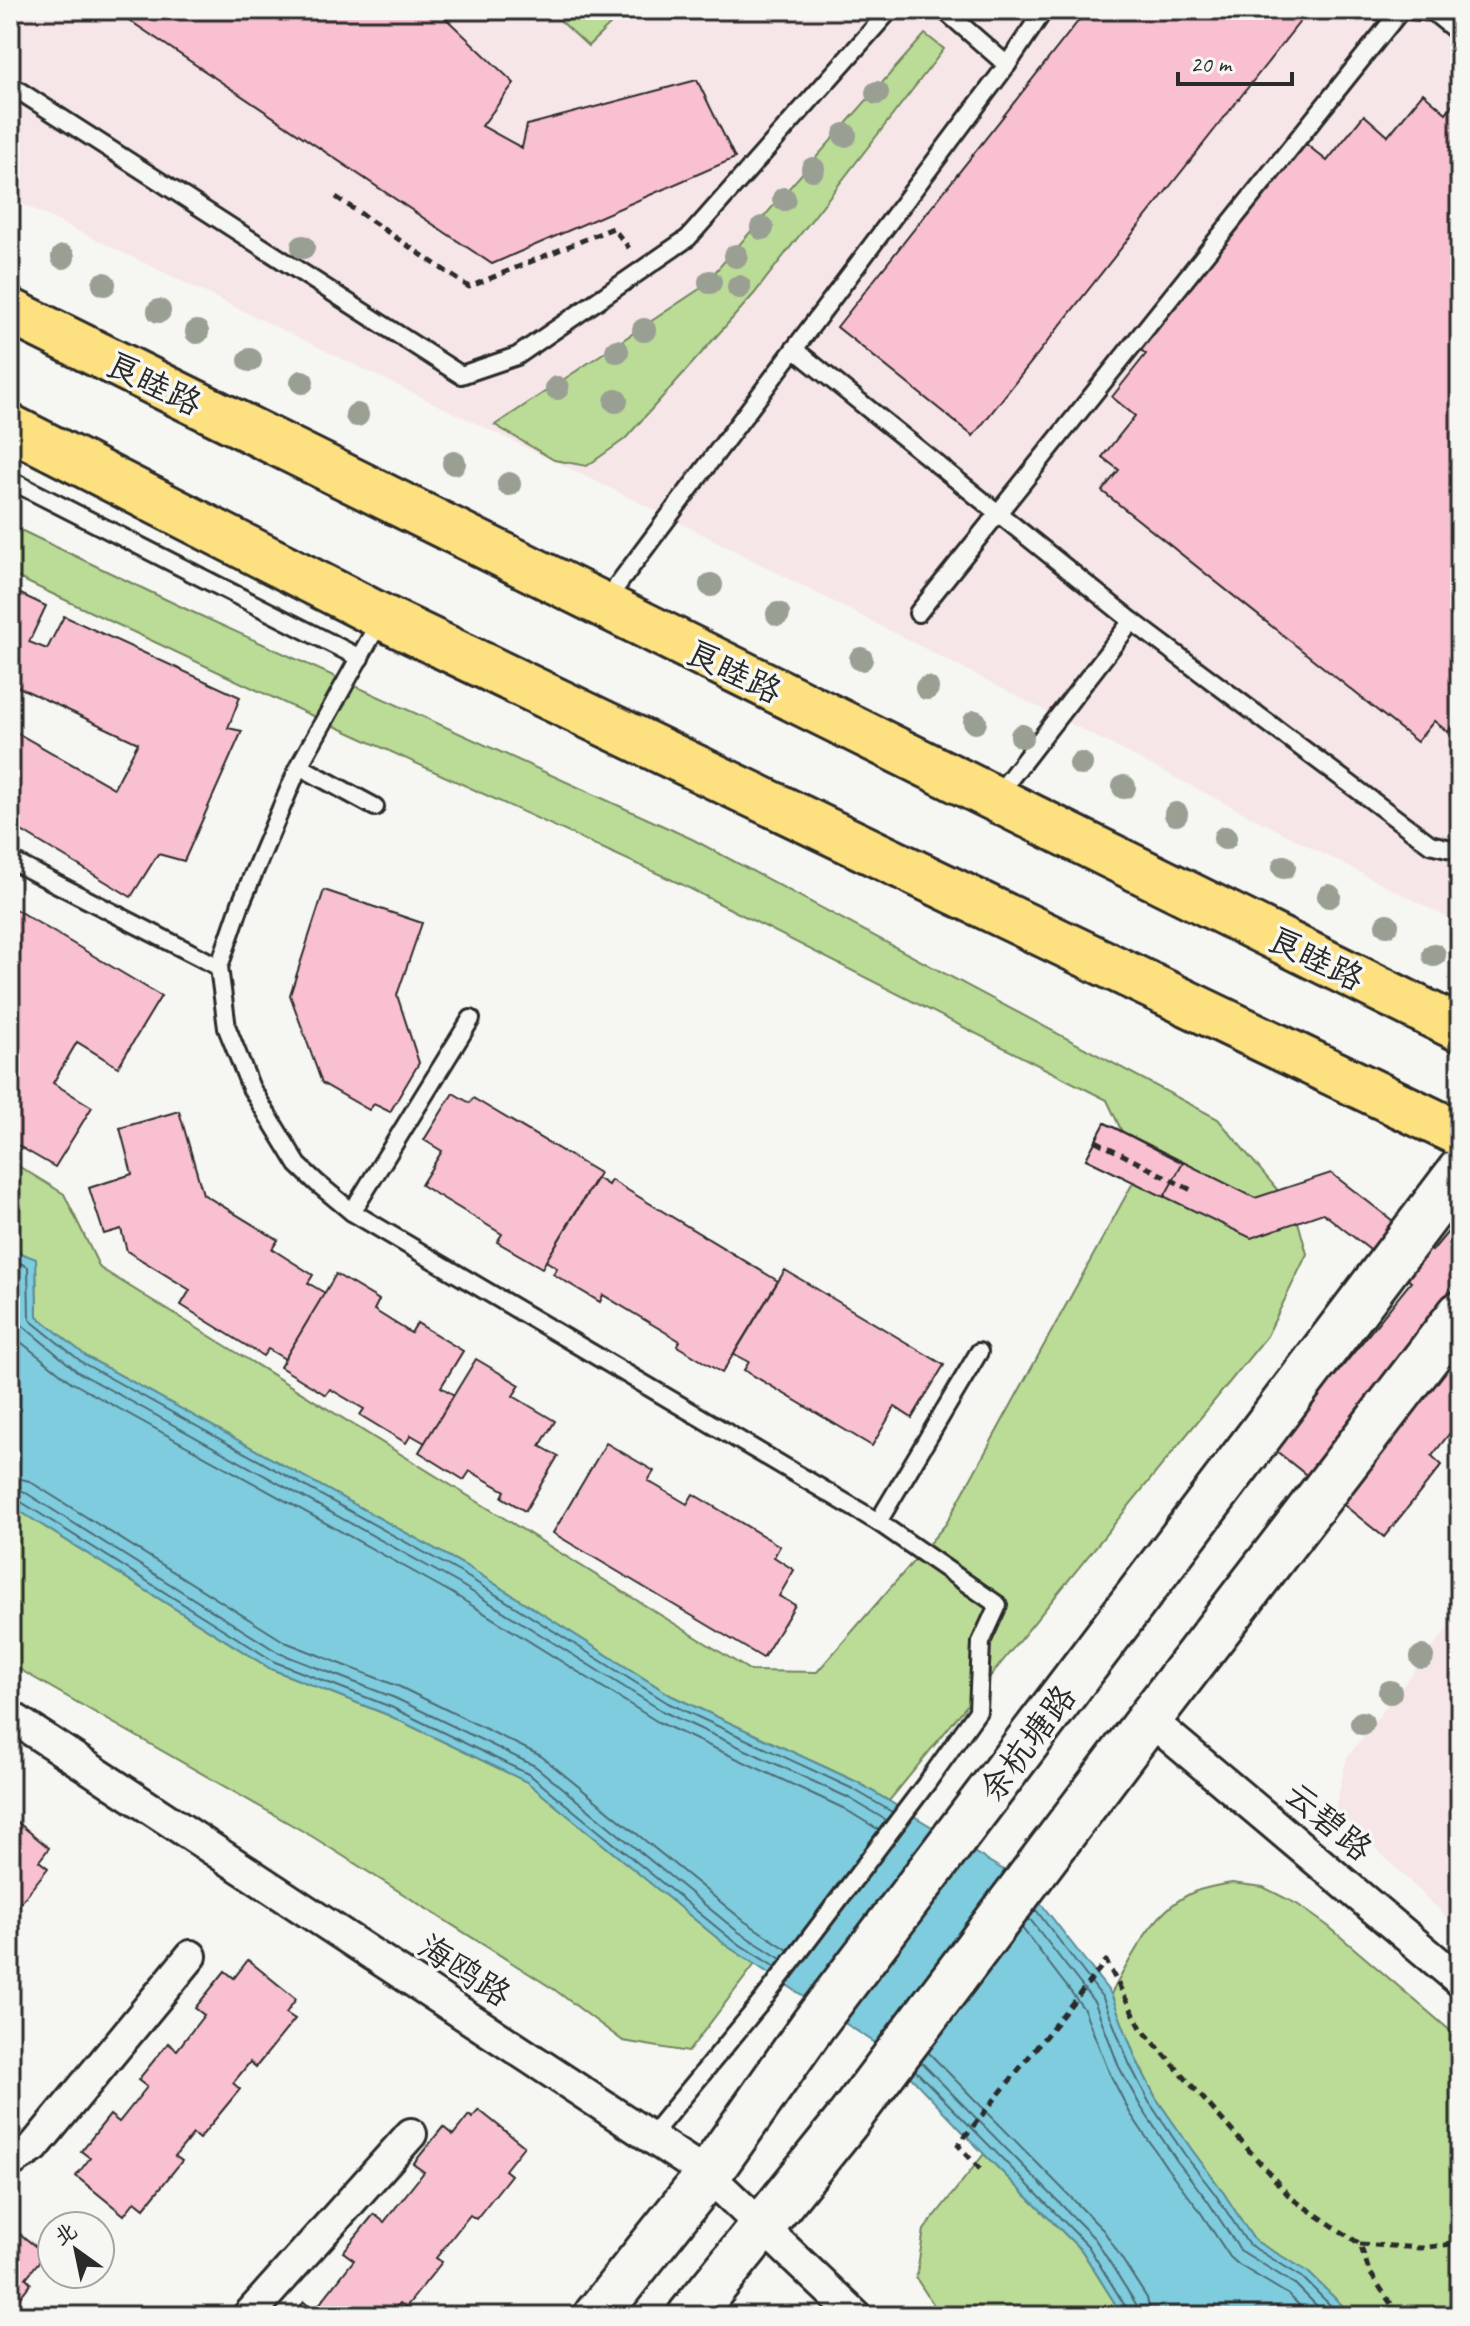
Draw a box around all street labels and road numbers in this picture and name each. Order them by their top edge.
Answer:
street label: 良睦路 [99,342,209,425]
street label: 良睦路 [679,630,789,713]
street label: 良睦路 [1261,917,1371,1000]
street label: 余杭塘路 [969,1676,1085,1811]
street label: 云碧路 [1276,1772,1382,1871]
street label: 海鸥路 [410,1925,519,2016]

